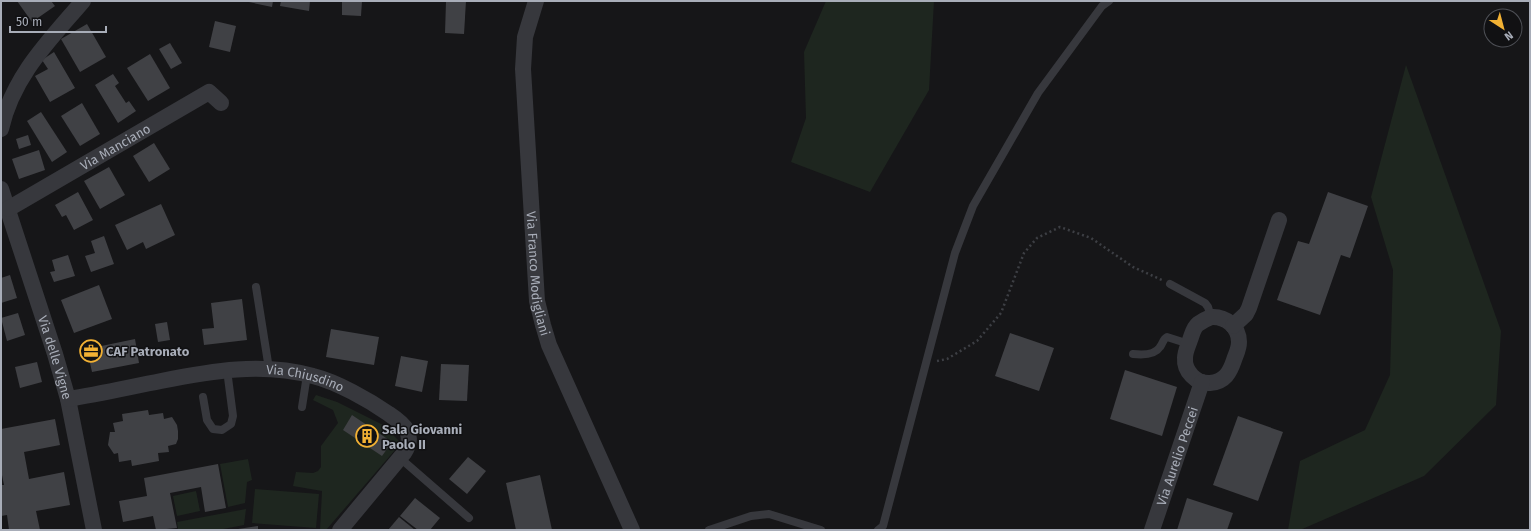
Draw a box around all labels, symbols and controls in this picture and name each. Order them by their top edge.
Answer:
scale bar [10,8,106,34]
north arrow [1483,8,1523,48]
text: 50 m [16,15,42,29]
text: N [1502,28,1515,43]
street label: Via Manciano [77,120,153,173]
street label: Via Franco Modigliani [524,211,553,338]
street label: Via delle Vigne [35,314,75,401]
office icon: CAF Patronato [78,338,104,364]
place label: CAF Patronato [106,344,190,359]
street label: Via Chiusdino [266,361,347,394]
street label: Via Aurelio Peccei [1153,405,1201,508]
place label: Sala Giovanni Paolo II [382,422,462,452]
building icon: Sala Giovanni Paolo II [354,423,380,449]

